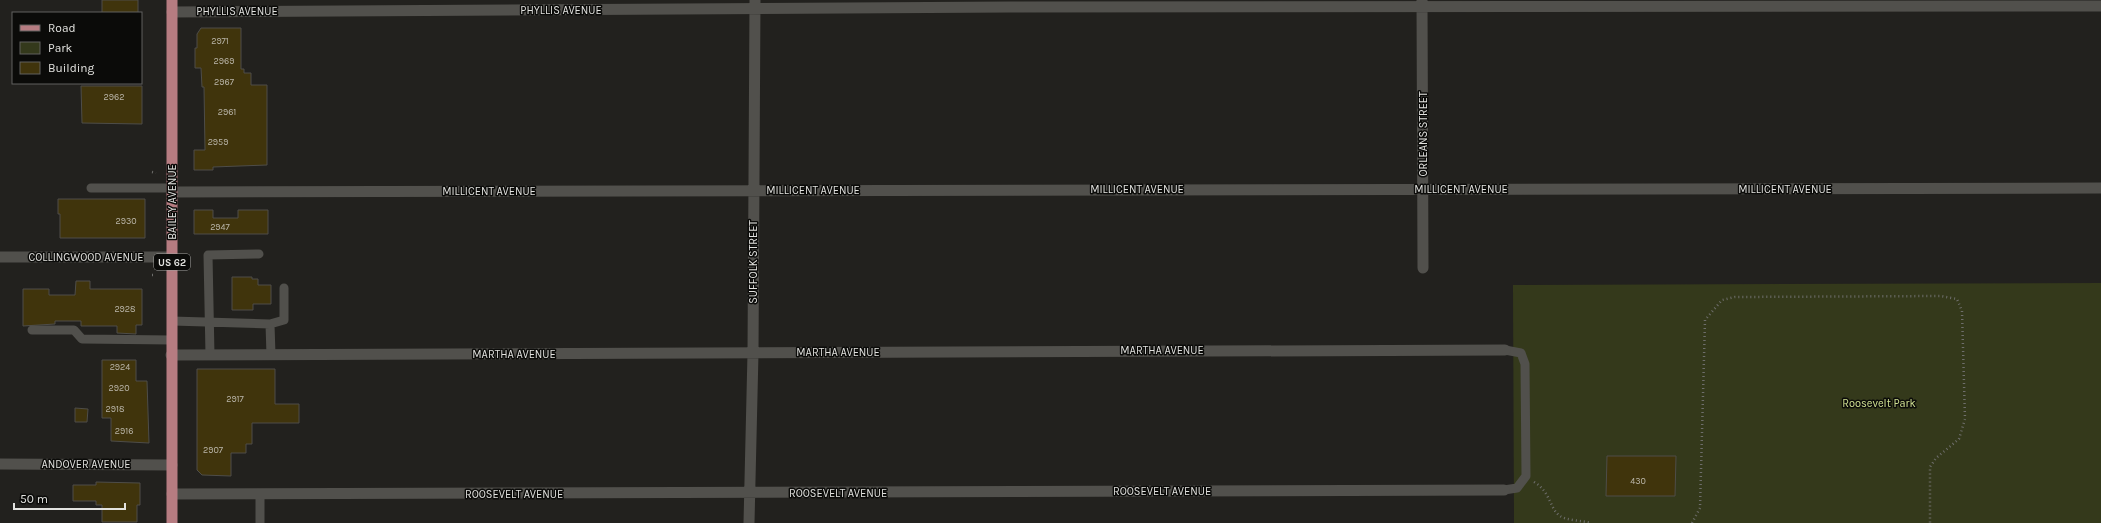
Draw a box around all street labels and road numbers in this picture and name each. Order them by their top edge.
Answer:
street label: PHYLLIS AVENUE [520,4,602,17]
street label: PHYLLIS AVENUE [196,5,278,18]
street label: ORLEANS STREET [1417,91,1430,177]
street label: BAILEY AVENUE [166,164,179,240]
street label: MILLICENT AVENUE [1090,183,1184,196]
street label: MILLICENT AVENUE [1414,183,1508,196]
street label: MILLICENT AVENUE [1738,183,1832,196]
street label: MILLICENT AVENUE [766,184,860,197]
street label: MILLICENT AVENUE [442,185,536,198]
street label: SUFFOLK STREET [747,220,760,304]
street label: COLLINGWOOD AVENUE [29,251,144,264]
road number: US 62 [154,254,190,270]
street label: MARTHA AVENUE [1120,344,1204,357]
street label: MARTHA AVENUE [796,346,880,359]
street label: MARTHA AVENUE [472,348,556,361]
street label: ANDOVER AVENUE [41,458,131,471]
street label: ROOSEVELT AVENUE [1113,485,1211,498]
street label: ROOSEVELT AVENUE [789,487,887,500]
street label: ROOSEVELT AVENUE [465,488,563,501]

